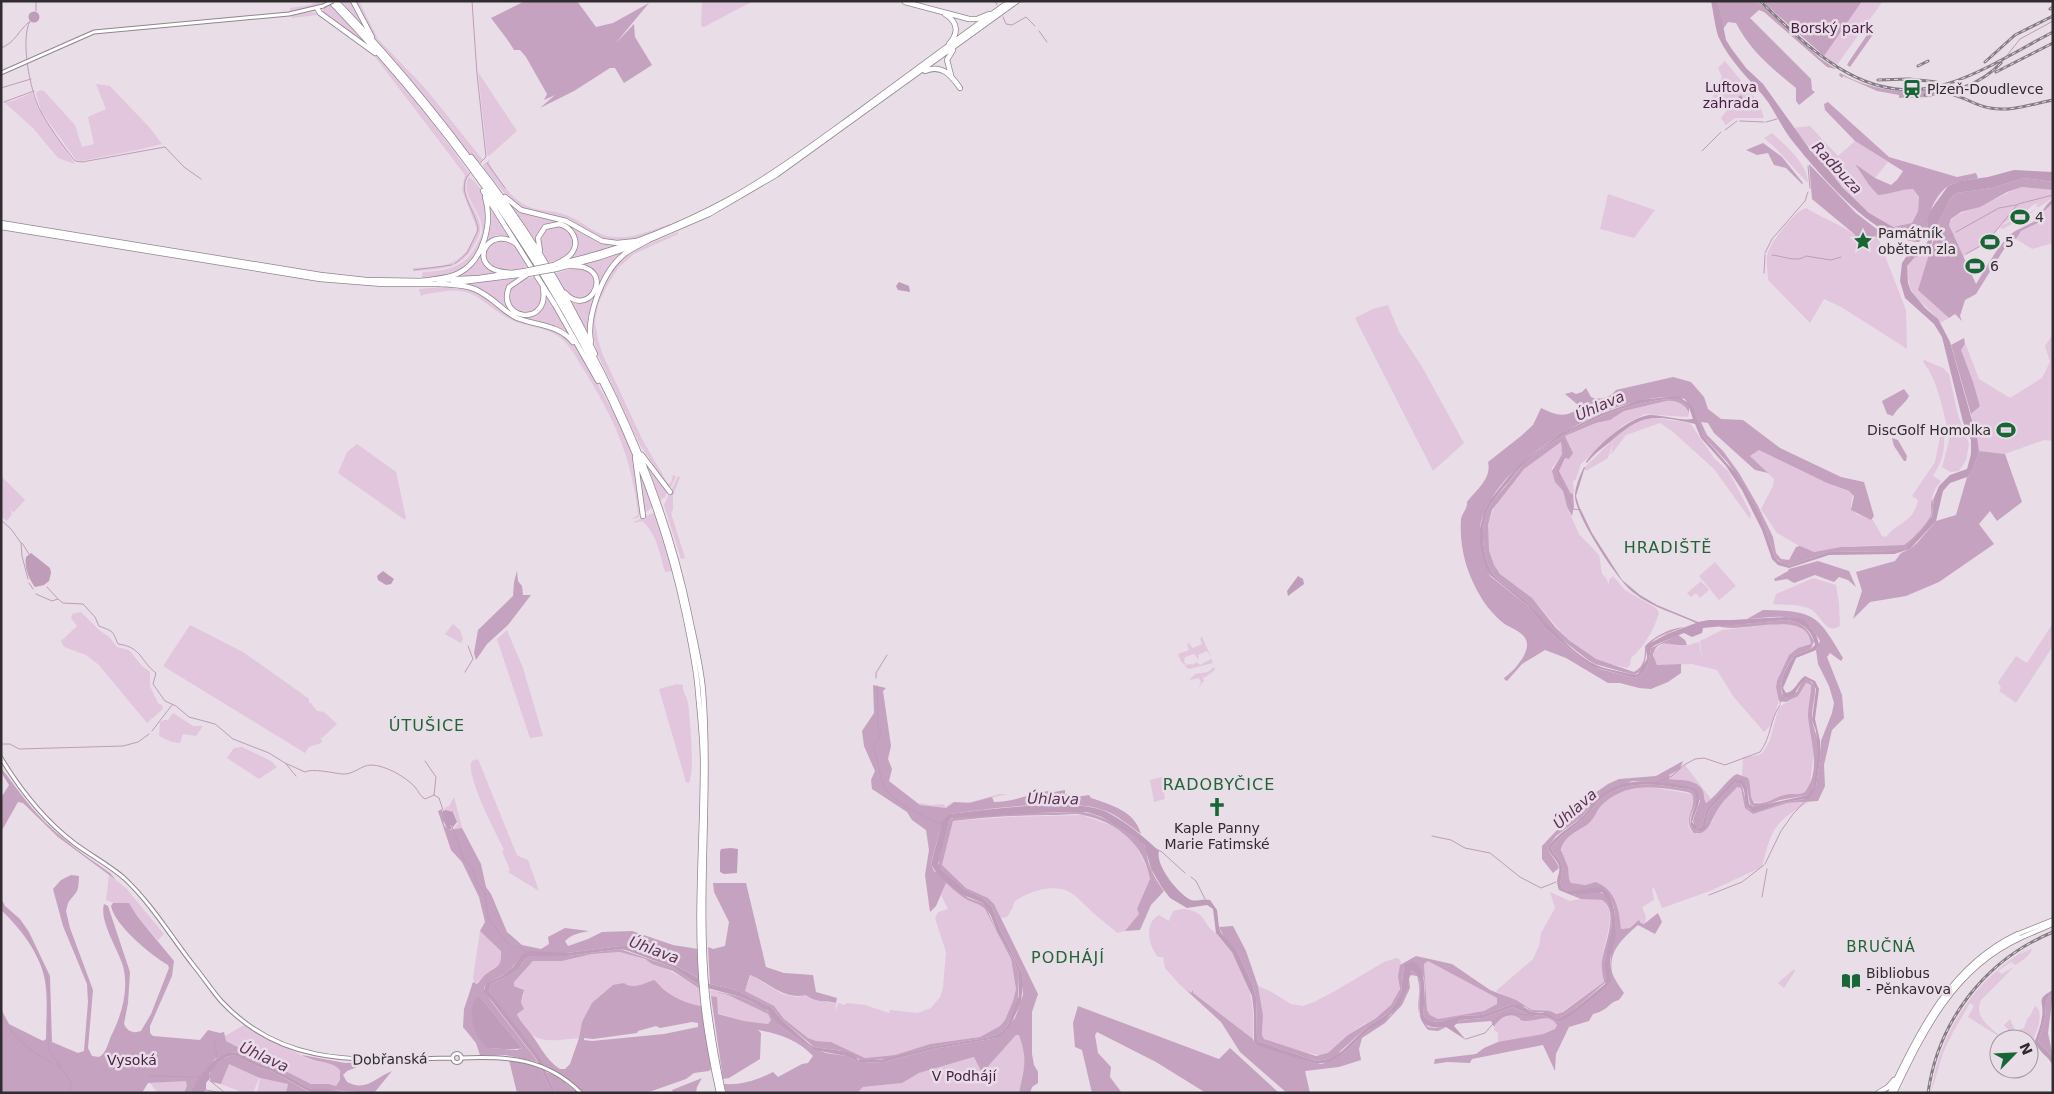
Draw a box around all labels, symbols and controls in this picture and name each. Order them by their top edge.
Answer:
park label: Borský park [1791,20,1874,36]
station icon: Plzeň-Doudlevce [1901,78,1923,100]
park label: Luftova zahrada [1703,79,1759,111]
place label: Plzeň-Doudlevce [1927,81,2043,97]
water label: Radbuza [1808,138,1866,198]
sports icon: 4 [2009,206,2031,228]
place label: 4 [2035,209,2044,225]
place label: Památník obětem zla [1878,225,1956,257]
place icon: Památník obětem zla [1852,230,1874,252]
sports icon: 5 [1979,231,2001,253]
place label: 5 [2005,234,2014,250]
sports icon: 6 [1964,255,1986,277]
place label: 6 [1990,258,1999,274]
water label: Úhlava [1572,386,1627,425]
sports icon: DiscGolf Homolka [1995,419,2017,441]
place label: DiscGolf Homolka [1867,422,1991,438]
district label: HRADIŠTĚ [1624,538,1712,557]
district label: ÚTUŠICE [389,716,465,735]
district label: RADOBYČICE [1163,775,1275,794]
water label: Úhlava [1549,784,1600,833]
water label: Úhlava [1027,789,1079,808]
church icon: Kaple Panny Marie Fatimské [1206,796,1228,818]
place label: Kaple Panny Marie Fatimské [1164,820,1270,852]
water label: Úhlava [627,932,682,967]
district label: BRUČNÁ [1846,937,1916,956]
district label: PODHÁJÍ [1031,948,1105,967]
place label: Bibliobus - Pěnkavova [1866,965,1951,997]
library icon: Bibliobus - Pěnkavova [1840,970,1862,992]
north arrow [1989,1029,2039,1079]
water label: Úhlava [237,1037,292,1076]
text: N [2016,1040,2036,1057]
street label: Dobřanská [352,1050,428,1068]
park label: Vysoká [107,1052,157,1068]
park label: V Podhájí [932,1068,997,1084]

